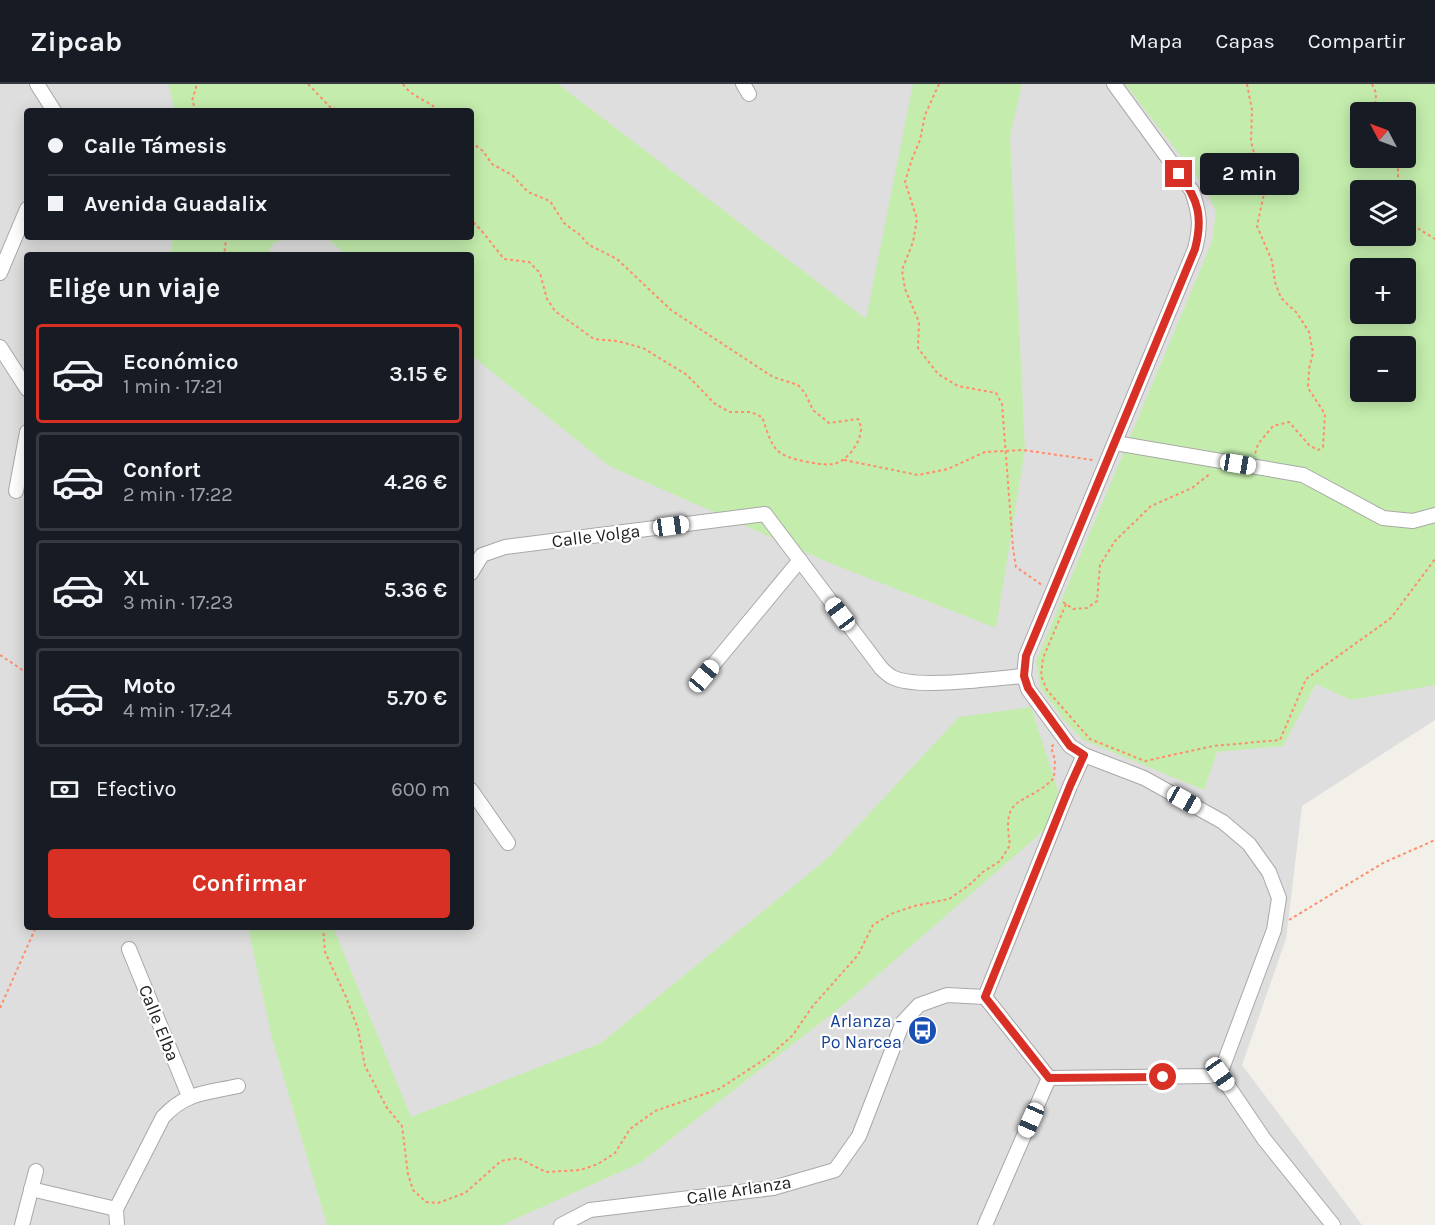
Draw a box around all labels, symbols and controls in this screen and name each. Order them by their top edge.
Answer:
text: Zipcab [30,25,122,58]
text: Mapa [1129,29,1183,53]
text: Capas [1216,29,1275,53]
text: Compartir [1308,29,1405,53]
north arrow [1350,102,1416,168]
map controls [1350,102,1416,402]
text: Calle Támesis [84,133,227,159]
callout: 2 min [1200,153,1299,195]
route end [1165,160,1192,187]
text: 2 min [1222,162,1277,185]
button: layers [1350,180,1416,246]
text: Avenida Guadalix [84,191,267,217]
button: + [1350,258,1416,324]
text: Elige un viaje [48,272,220,304]
button: − [1350,336,1416,402]
icon: car [51,347,105,401]
text: Económico [123,349,238,375]
text: 3.15 € [389,361,447,387]
text: 1 min · 17:21 [123,375,223,398]
car [1219,452,1257,476]
icon: car [51,455,105,509]
text: Confort [123,457,201,483]
text: 4.26 € [384,469,447,495]
text: 2 min · 17:22 [123,483,233,506]
car [652,515,690,537]
street label: Calle Volga [550,520,642,552]
icon: car [51,563,105,617]
text: XL [123,565,149,591]
text: 5.36 € [384,577,447,603]
text: 3 min · 17:23 [123,591,233,614]
car [822,594,858,634]
car [686,656,722,696]
icon: car [51,671,105,725]
text: Moto [123,673,176,699]
text: 5.70 € [386,685,447,711]
text: 4 min · 17:24 [123,699,232,722]
icon: cash [48,773,81,806]
text: Efectivo [96,776,176,802]
text: 600 m [391,778,450,801]
car [1164,783,1204,817]
button: Confirmar [48,849,450,918]
street label: Calle Elba [134,982,184,1064]
place label: Arlanza - Pº Narcea [821,1010,902,1053]
bus stop icon: Arlanza - Pº Narcea [907,1015,939,1047]
car [1202,1054,1238,1094]
route start [1149,1063,1176,1090]
car [1015,1100,1047,1140]
street label: Calle Arlanza [685,1171,793,1209]

